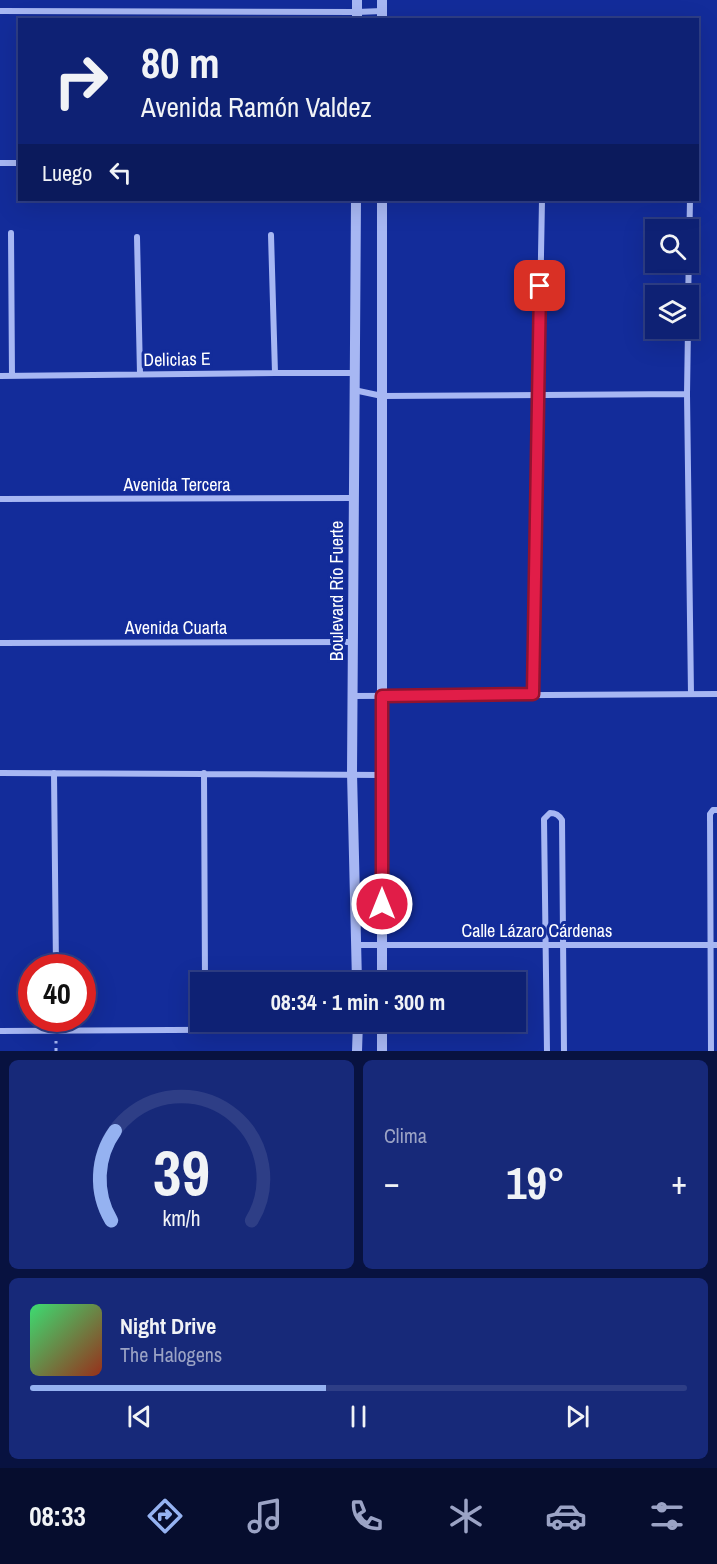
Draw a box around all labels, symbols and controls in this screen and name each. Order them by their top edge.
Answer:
text: 80 m [141,35,220,91]
icon: right [42,42,120,120]
text: Avenida Ramón Valdez [141,89,372,125]
icon: left [104,156,137,189]
text: Luego [42,158,92,188]
map controls [645,219,699,339]
button: search [645,219,699,273]
pin [514,260,565,311]
icon: arrive [523,269,556,302]
button: layers [645,285,699,339]
street label: Delicias E [143,346,211,372]
street label: Avenida Tercera [123,472,230,497]
street label: Boulevard Río Fuerte [324,521,349,661]
street label: Avenida Cuarta [124,615,227,640]
position arrow [350,872,414,936]
street label: Calle Lázaro Cárdenas [462,918,612,943]
speed limit sign: 40 [18,954,96,1032]
text: 08:34 · 1 min · 300 m [271,987,445,1017]
text: Clima [384,1122,427,1149]
text: 39 [153,1130,210,1214]
text: 19° [506,1152,565,1213]
text: − [384,1160,400,1204]
text: + [671,1160,687,1204]
text: km/h [162,1205,201,1234]
text: Night Drive [120,1311,216,1341]
text: The Halogens [120,1341,222,1368]
icon: previous [123,1400,156,1433]
icon: pause [342,1400,375,1433]
icon: next [561,1400,594,1433]
icon: directions [144,1495,186,1537]
icon: music [244,1495,286,1537]
icon: phone [345,1495,387,1537]
icon: climate [445,1495,487,1537]
icon: car [545,1495,587,1537]
icon: filters [646,1495,688,1537]
text: 08:33 [29,1498,86,1534]

